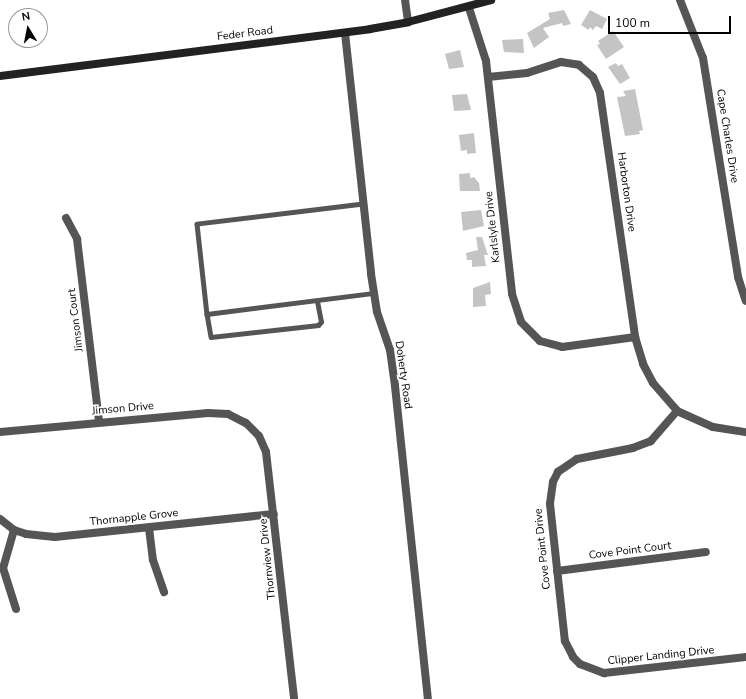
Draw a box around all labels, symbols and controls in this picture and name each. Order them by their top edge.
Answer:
north arrow [8,8,48,48]
scale bar [610,8,733,34]
text: N [21,9,31,25]
text: 100 m [615,15,650,31]
street label: Feder Road [216,24,274,44]
street label: Cape Charles Drive [713,88,741,184]
street label: Harborton Drive [614,151,638,233]
street label: Karlslyle Drive [483,191,503,263]
street label: Jimson Court [66,288,86,352]
street label: Doherty Road [392,340,414,410]
street label: Jimson Drive [91,400,155,418]
street label: Thornapple Grove [89,507,179,529]
street label: Cove Point Drive [532,508,554,590]
street label: Thornview Drive [257,518,279,600]
street label: Cove Point Court [588,539,672,563]
street label: Clipper Landing Drive [607,644,715,668]

